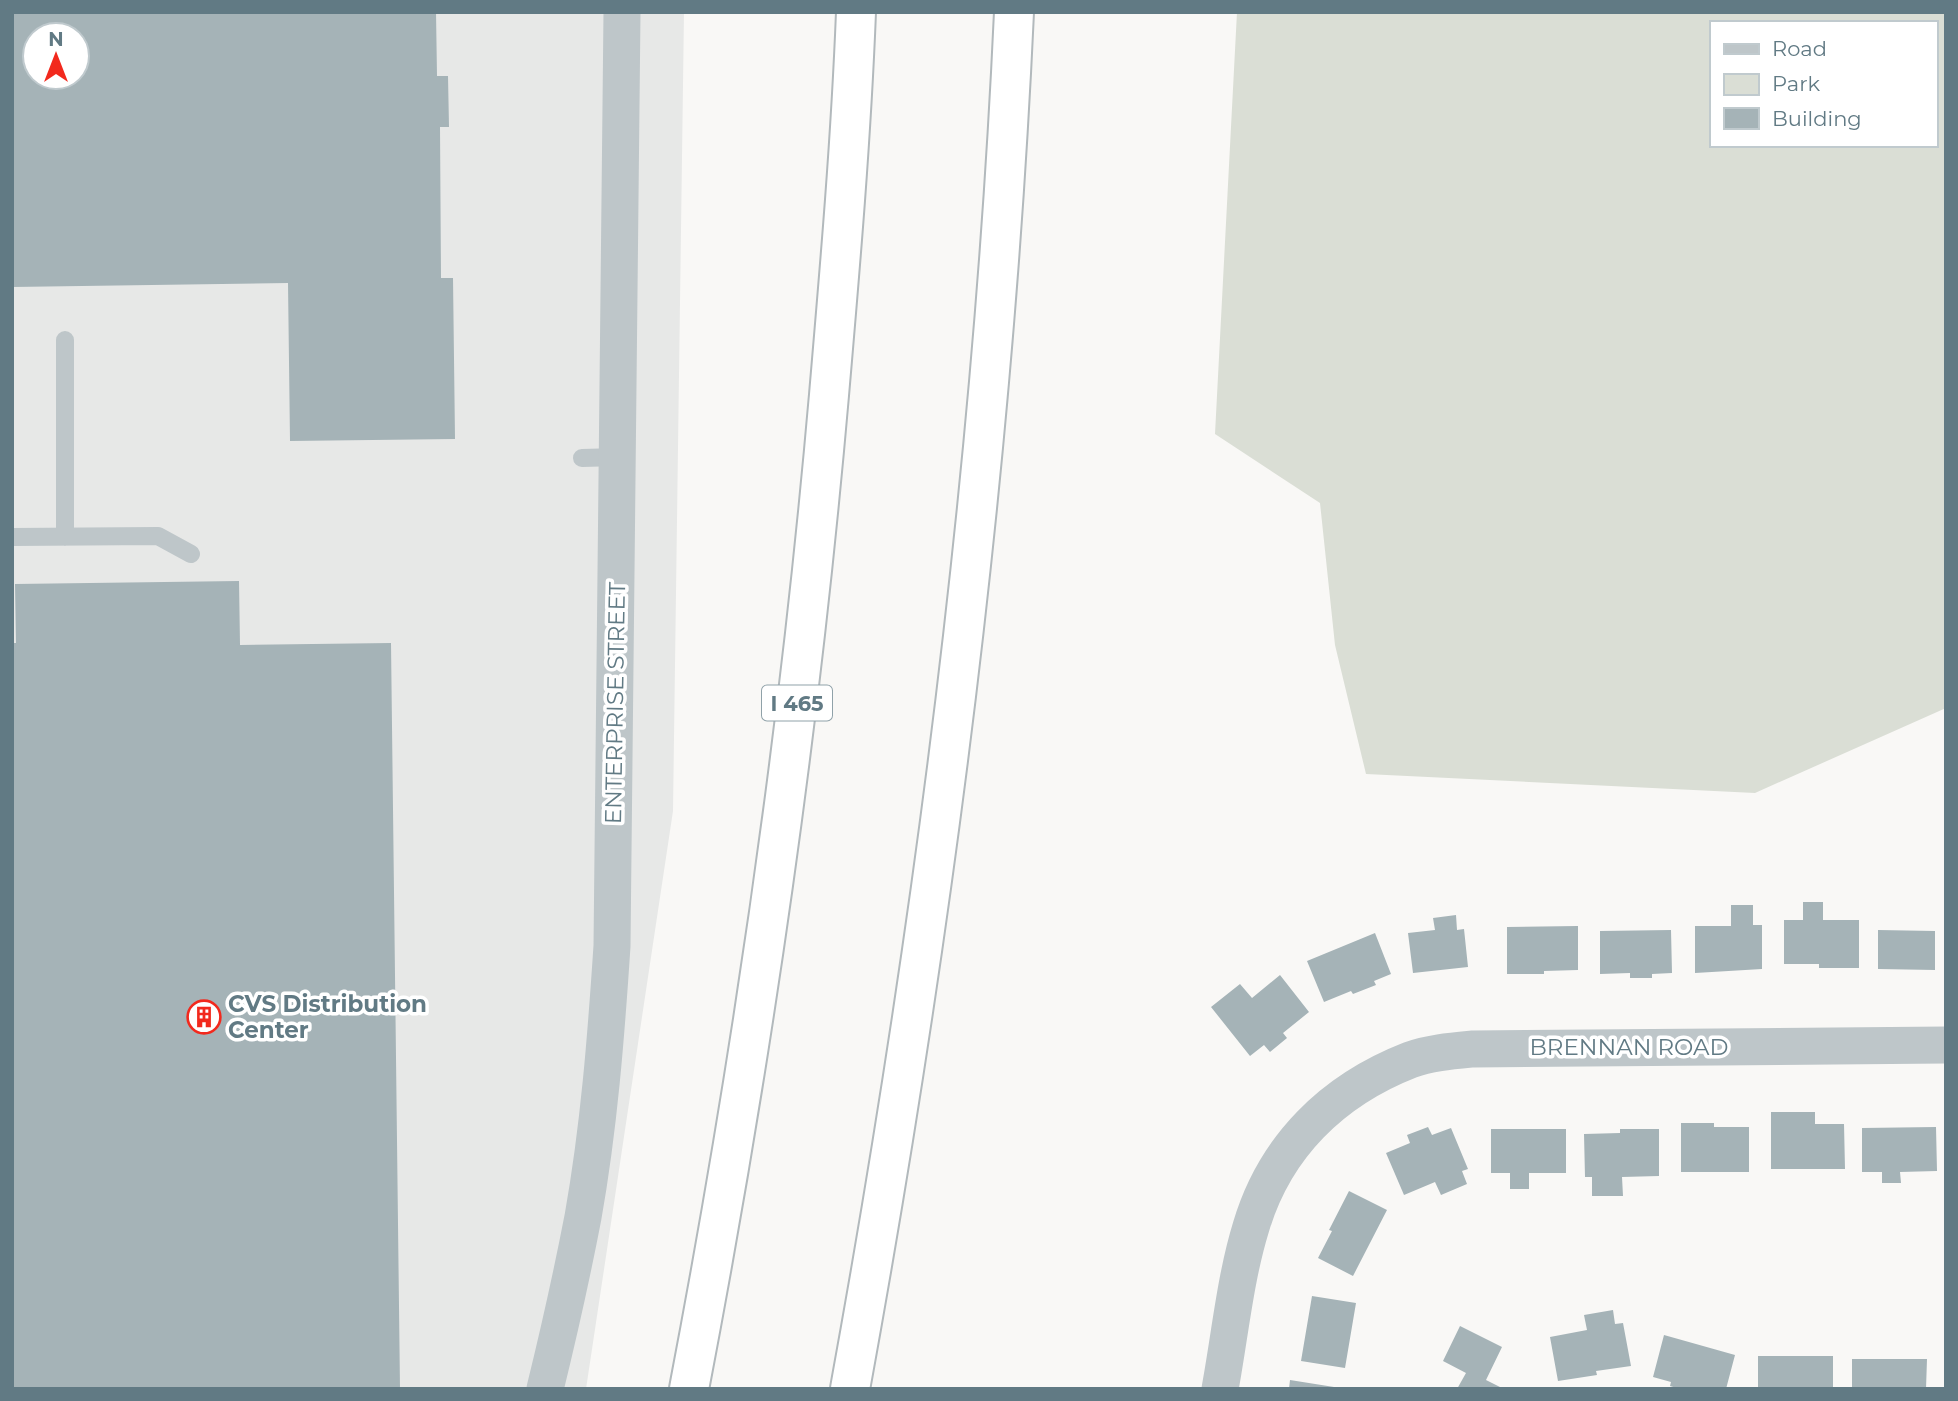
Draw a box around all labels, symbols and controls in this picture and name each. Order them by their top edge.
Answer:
north arrow [21,21,91,91]
legend [1710,21,1937,147]
text: N [48,28,64,51]
text: Road [1772,36,1827,61]
text: Park [1772,71,1820,96]
text: Building [1772,106,1862,131]
street label: ENTERPRISE STREET [599,581,631,824]
road number: I 465 [762,686,832,720]
place label: CVS Distribution Center [228,990,427,1044]
building icon: CVS Distribution Center [185,998,223,1036]
street label: BRENNAN ROAD [1529,1033,1729,1061]

